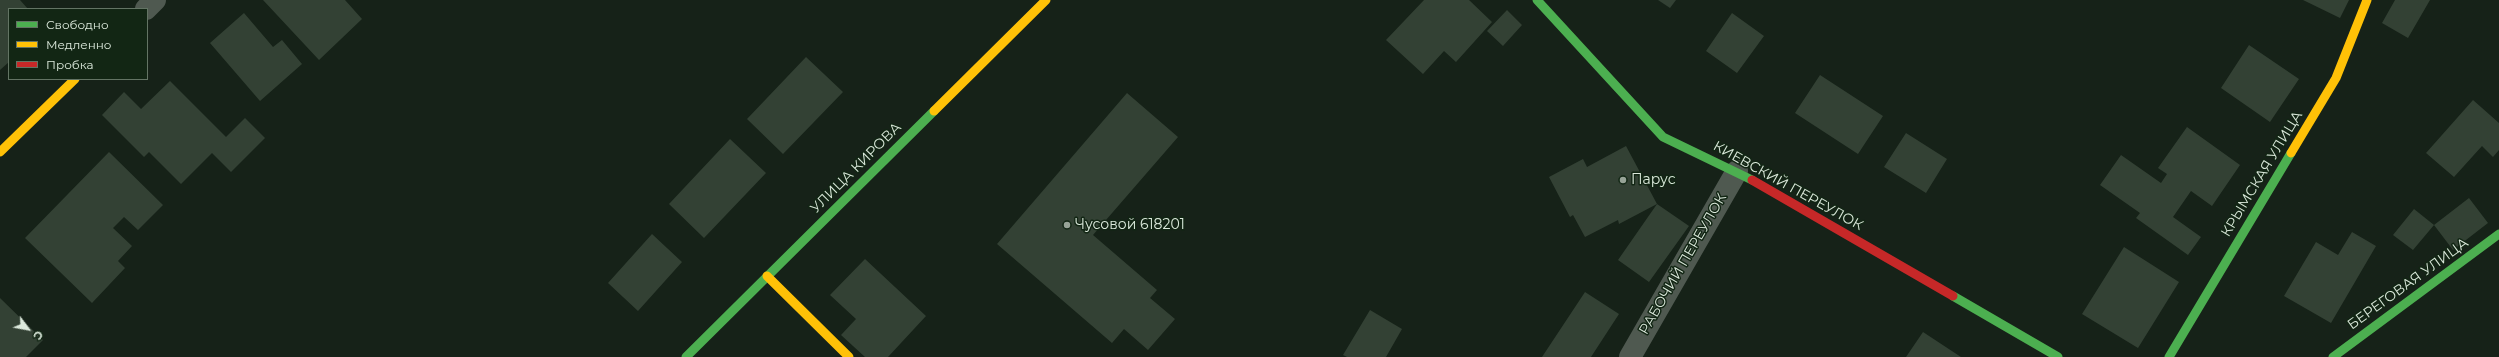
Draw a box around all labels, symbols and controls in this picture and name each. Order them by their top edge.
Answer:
legend [8,8,148,80]
text: Свободно [46,17,109,32]
text: Медленно [46,37,111,52]
text: Пробка [46,57,94,72]
street label: КРЫМСКАЯ УЛИЦА [2218,108,2306,240]
street label: УЛИЦА КИРОВА [807,119,905,217]
street label: КИЕВСКИЙ ПЕРЕУЛОК [1710,138,1866,234]
place label: Парус [1631,172,1676,188]
marker: Парус [1618,175,1628,185]
street label: РАБОЧИЙ ПЕРЕУЛОК [1636,190,1730,338]
place label: Чусовой 618201 [1075,217,1185,233]
marker: Чусовой 618201 [1062,220,1072,230]
street label: БЕРЕГОВАЯ УЛИЦА [2344,235,2472,333]
north arrow [8,309,48,349]
text: С [30,328,46,342]

